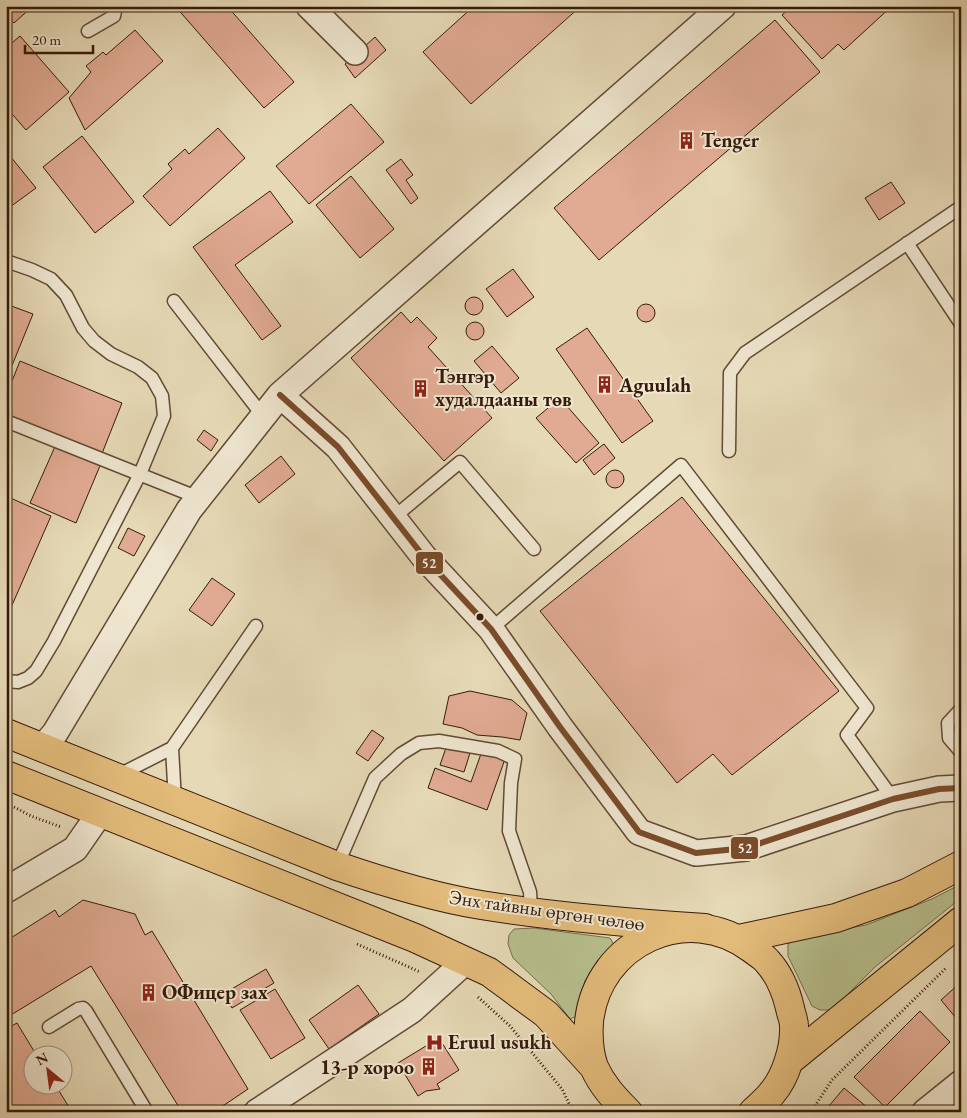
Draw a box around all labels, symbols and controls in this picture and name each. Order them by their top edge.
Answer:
scale bar [25,22,92,54]
text: 20 m [32,30,61,49]
place label: Tenger [701,127,760,153]
building icon: Tenger [677,130,697,150]
place label: Тэнгэр худалдааны төв [435,363,572,412]
place label: Aguulah [618,372,691,398]
building icon: Aguulah [595,375,615,395]
building icon: Тэнгэр худалдааны төв [411,378,431,398]
line badge: 52 [415,551,444,575]
text: 52 [422,554,437,572]
unlabelled marker [475,612,485,622]
line badge: 52 [730,836,759,860]
text: 52 [738,839,753,857]
street label: Энх тайвны өргөн чөлөө [447,883,647,937]
place label: ОФицер зах [162,979,268,1005]
building icon: ОФицер зах [138,982,158,1002]
place label: Eruul usukh [448,1029,552,1055]
hospital icon: Eruul usukh [424,1032,444,1052]
north arrow [22,1046,72,1096]
text: N [32,1048,52,1069]
place label: 13-р хороо [320,1054,414,1080]
building icon: 13-р хороо [418,1057,438,1077]

